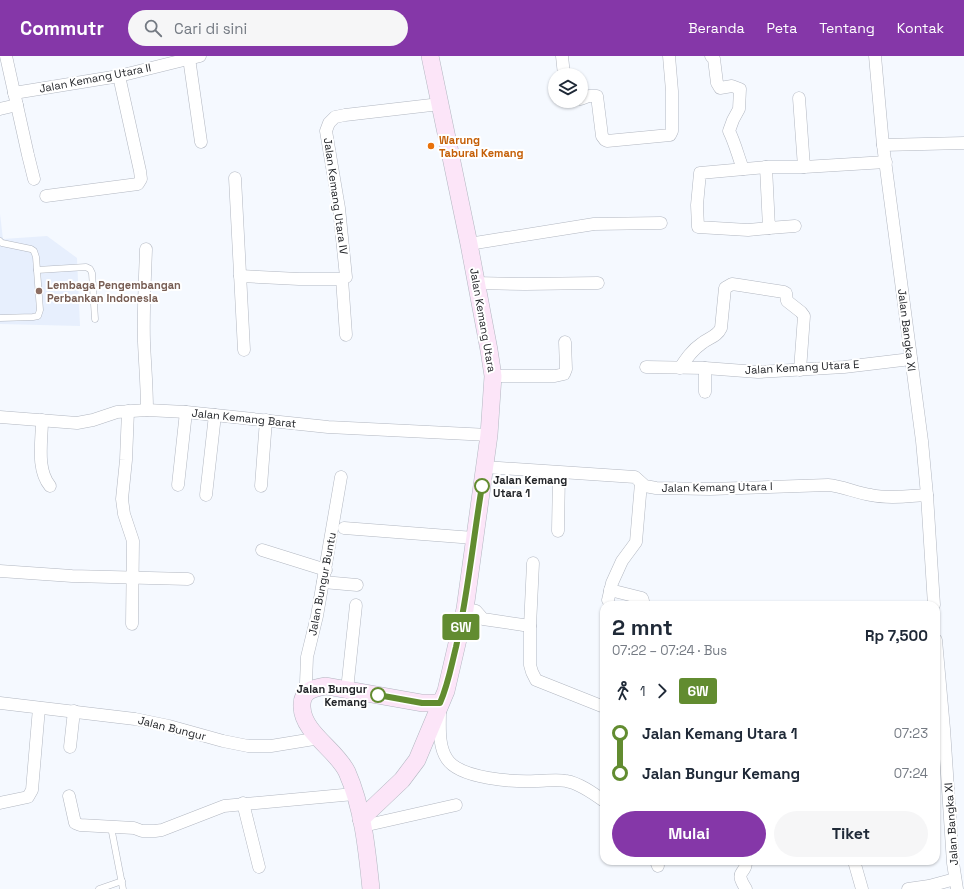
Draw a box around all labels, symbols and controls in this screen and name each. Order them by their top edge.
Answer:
search box [128,10,408,46]
text: Commutr [20,16,104,41]
icon: search [142,17,164,39]
text: Cari di sini [174,19,247,38]
text: Beranda [688,19,745,37]
text: Peta [767,19,797,37]
text: Tentang [819,19,875,37]
text: Kontak [897,19,944,37]
street label: Jalan Kemang Utara II [38,60,152,96]
map controls [548,68,588,108]
button: layers [548,68,588,108]
place label: Warung Taburai Kemang [439,133,524,160]
street label: Jalan Kemang Utara IV [321,137,351,256]
marker: Warung Taburai Kemang [426,141,436,151]
street label: Jalan Kemang Utara [467,267,499,374]
place label: Lembaga Pengembangan Perbankan Indonesia [47,278,181,305]
marker: Lembaga Pengembangan Perbankan Indonesia [34,286,44,296]
street label: Jalan Bangka XI [895,288,919,372]
street label: Jalan Kemang Utara E [744,357,860,377]
street label: Jalan Kemang Barat [191,406,297,430]
place label: Jalan Kemang Utara 1 [493,473,567,500]
marker: Jalan Kemang Utara 1 [474,478,490,494]
street label: Jalan Kemang Utara I [661,479,773,495]
street label: Jalan Bungur Buntu [305,531,339,637]
text: 2 mnt [612,613,673,641]
line badge: 6W [443,614,479,640]
text: 6W [450,618,472,636]
text: Rp 7,500 [865,626,928,645]
text: 07:22 – 07:24 · Bus [612,642,727,659]
icon: walk [612,680,634,702]
icon: forward [651,680,673,702]
place label: Jalan Bungur Kemang [296,682,368,709]
text: 6W [687,682,709,700]
text: 1 [640,683,645,700]
marker: Jalan Bungur Kemang [370,687,386,703]
street label: Jalan Bungur [136,713,208,743]
text: Jalan Kemang Utara 1 [642,724,798,743]
text: 07:23 [894,725,928,742]
text: Jalan Bungur Kemang [642,764,800,783]
text: 07:24 [894,765,928,782]
street label: Jalan Bangka XI [941,782,961,866]
button: Mulai [612,811,766,857]
button: Tiket [774,811,928,857]

